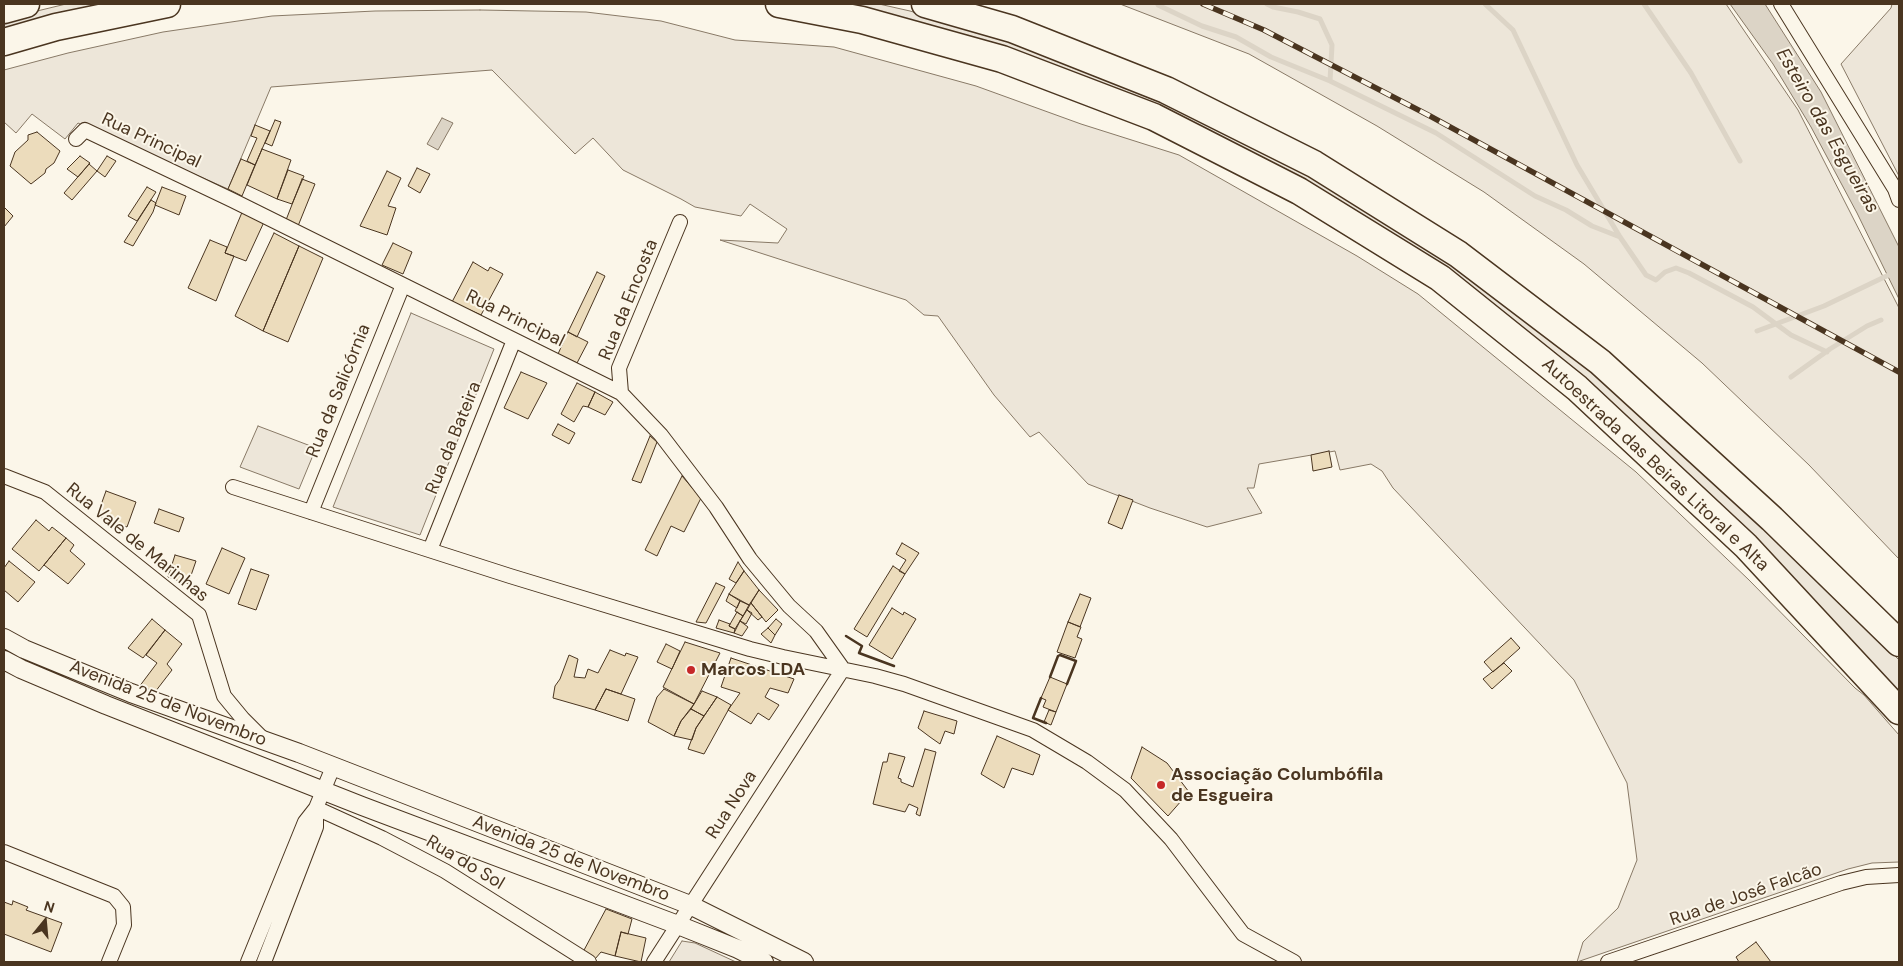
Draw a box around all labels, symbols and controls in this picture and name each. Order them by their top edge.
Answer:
water label: Esteiro das Esgueiras [1770,44,1884,218]
street label: Rua Principal [98,109,204,173]
street label: Rua da Encosta [595,236,663,364]
street label: Rua Principal [462,286,568,352]
street label: Rua da Salicórnia [302,321,376,461]
street label: Autoestrada das Beiras Litoral e Alta [1537,354,1773,576]
street label: Rua da Bateira [422,378,486,498]
street label: Rua Vale de Marinhas [61,479,213,607]
street label: Avenida 25 de Novembro [66,656,270,752]
place label: Marcos LDA [701,659,805,681]
marker: Marcos LDA [685,664,697,676]
place label: Associação Columbófila de Esgueira [1171,764,1383,806]
street label: Rua Nova [702,767,762,843]
marker: Associação Columbófila de Esgueira [1155,779,1167,791]
street label: Avenida 25 de Novembro [469,811,673,907]
street label: Rua do Sol [422,831,508,895]
street label: Rua de José Falcão [1667,859,1825,931]
north arrow [20,896,70,946]
text: N [42,897,57,917]

